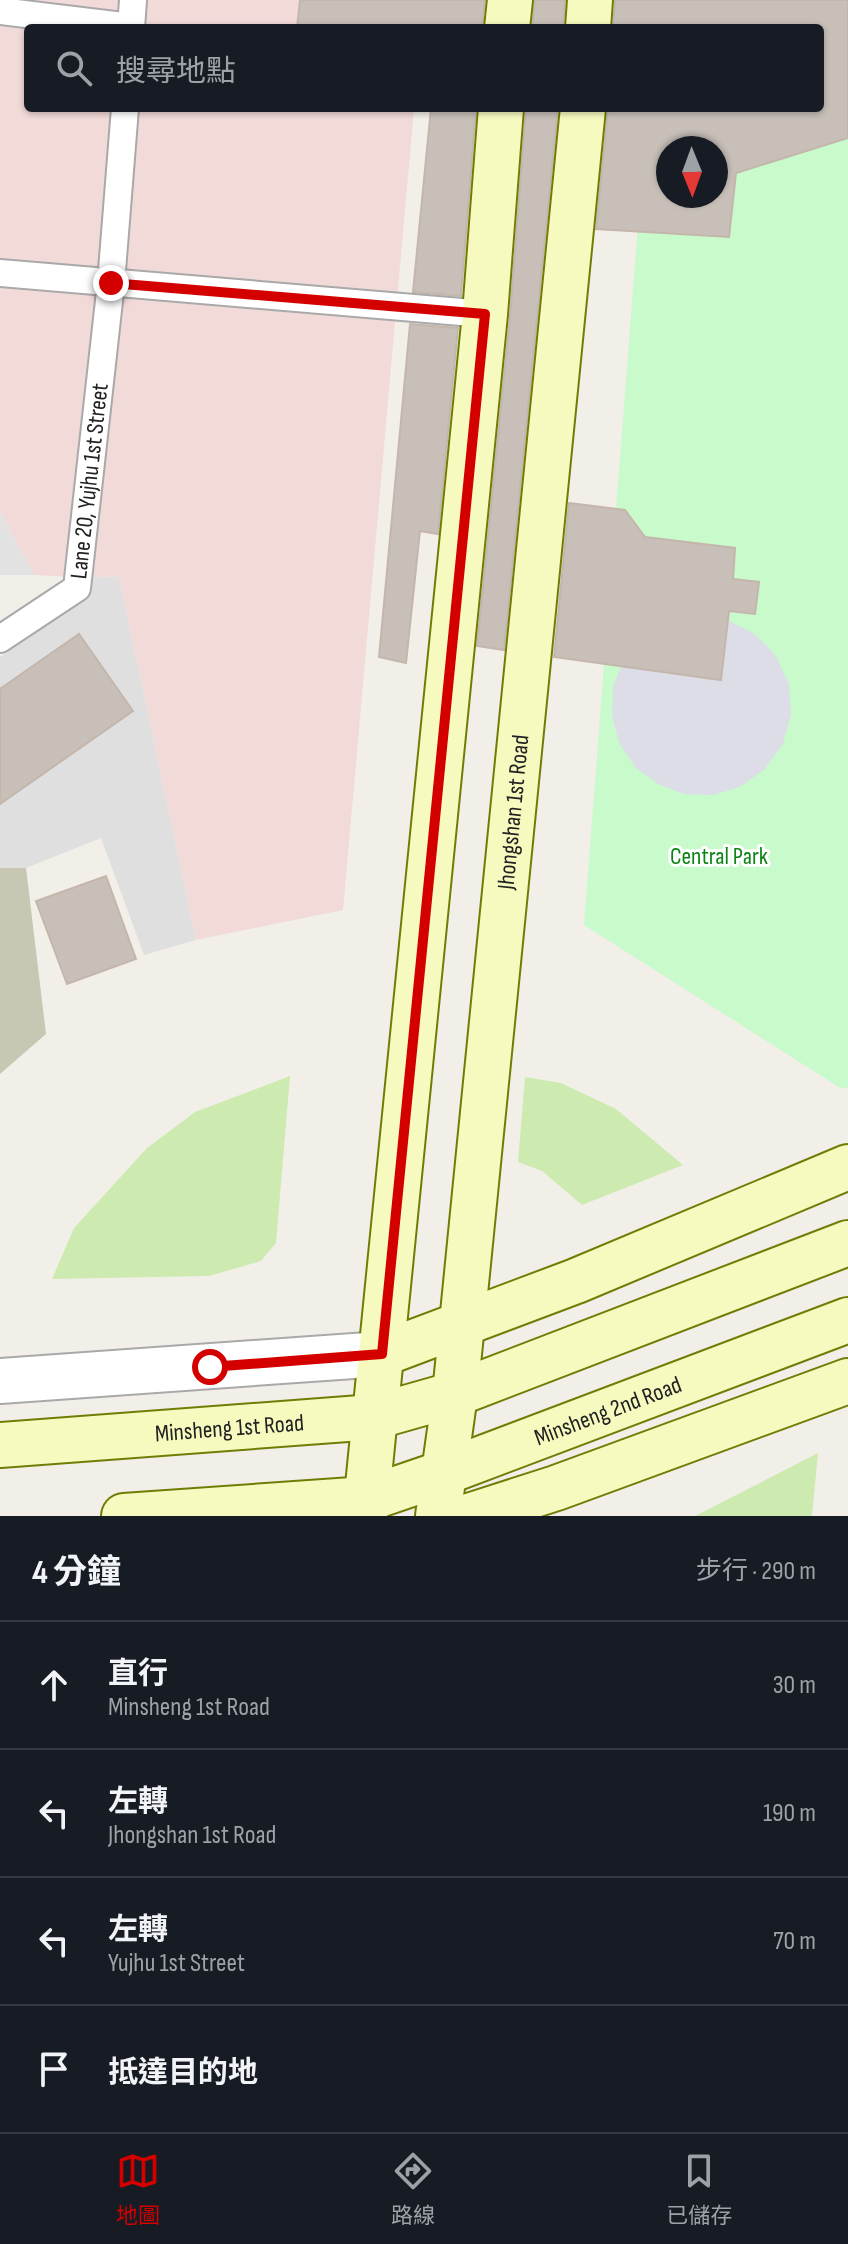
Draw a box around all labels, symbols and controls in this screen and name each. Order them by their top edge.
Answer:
search box [24,24,824,112]
icon: search [52,46,96,90]
text: 搜尋地點 [116,54,236,90]
north arrow [656,136,728,208]
route end [93,265,129,301]
street label: Lane 20, Yujhu 1st Street [64,382,115,580]
street label: Jhongshan 1st Road [491,733,536,892]
park label: Central Park [670,842,768,871]
route start [192,1349,228,1385]
street label: Minsheng 2nd Road [530,1370,686,1452]
street label: Minsheng 1st Road [154,1408,305,1448]
text: 4 分鐘 [32,1552,121,1593]
text: 步行 · 290 m [696,1556,816,1587]
text: 直行 [108,1656,168,1692]
icon: ahead [32,1663,76,1707]
text: 30 m [773,1670,816,1701]
text: Minsheng 1st Road [108,1692,270,1723]
text: 左轉 [108,1784,168,1820]
icon: left [32,1791,76,1835]
text: 190 m [763,1798,816,1829]
text: Jhongshan 1st Road [108,1820,276,1851]
text: 左轉 [108,1912,168,1948]
icon: left [32,1919,76,1963]
text: 70 m [773,1926,816,1957]
text: Yujhu 1st Street [108,1948,245,1979]
icon: arrive [32,2047,76,2091]
text: 抵達目的地 [108,2055,258,2091]
tab: 地圖 [116,2149,160,2230]
tab: 路線 [391,2149,435,2230]
tab: 已儲存 [666,2149,732,2230]

